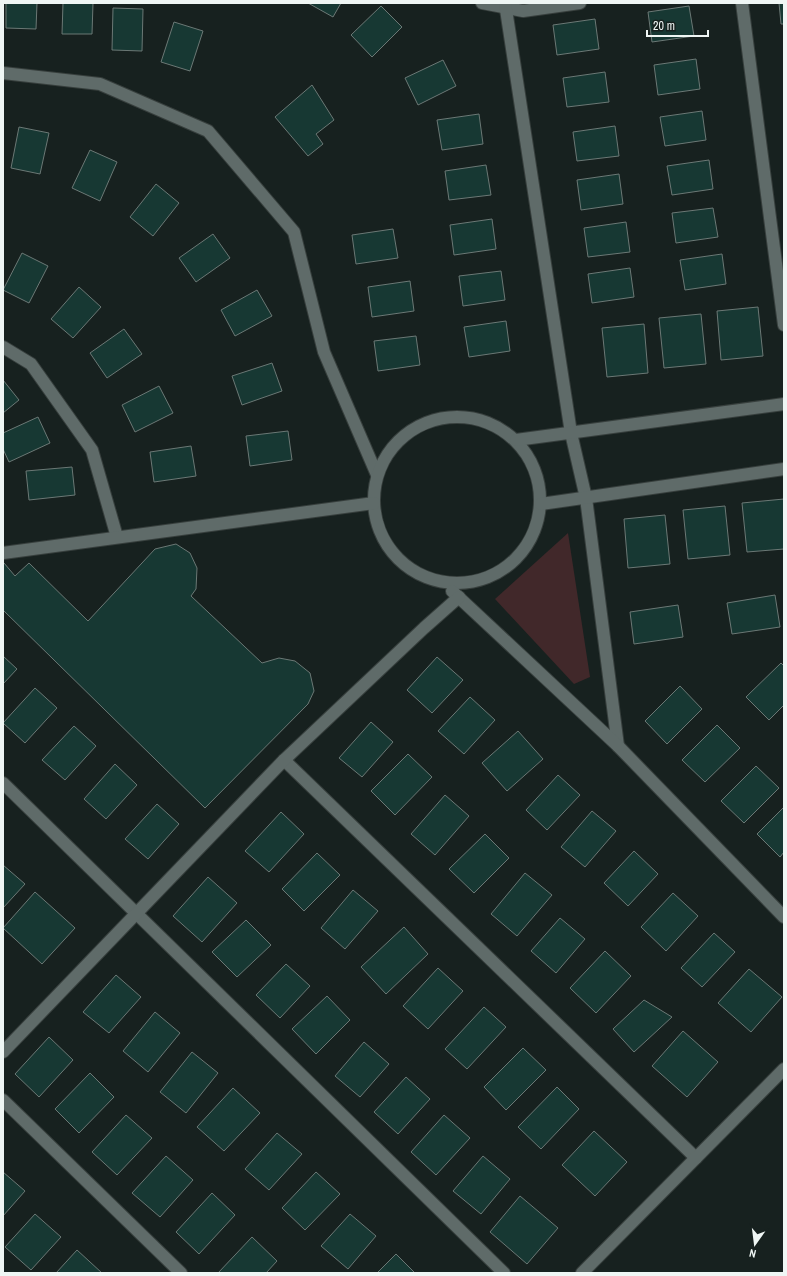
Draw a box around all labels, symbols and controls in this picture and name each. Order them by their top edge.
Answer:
scale bar [647,12,708,38]
text: 20 m [653,18,675,34]
north arrow [735,1224,775,1264]
text: N [748,1246,757,1261]

